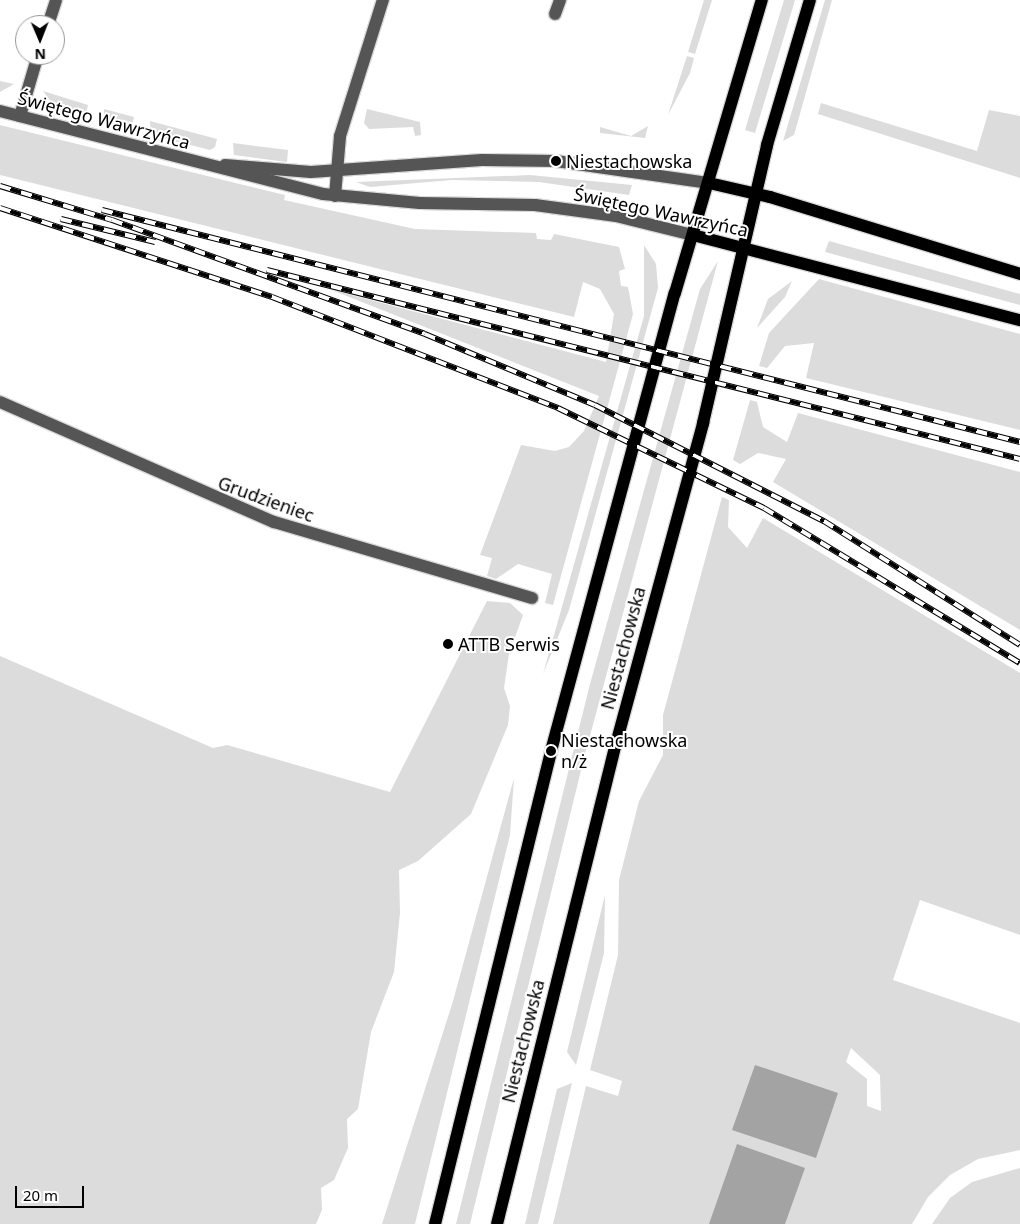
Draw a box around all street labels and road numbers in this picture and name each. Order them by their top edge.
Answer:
street label: Świętego Wawrzyńca [15,87,193,153]
street label: Świętego Wawrzyńca [572,183,750,241]
street label: Grudzieniec [215,472,317,526]
street label: Niestachowska [596,584,650,712]
street label: Niestachowska [497,977,549,1105]

